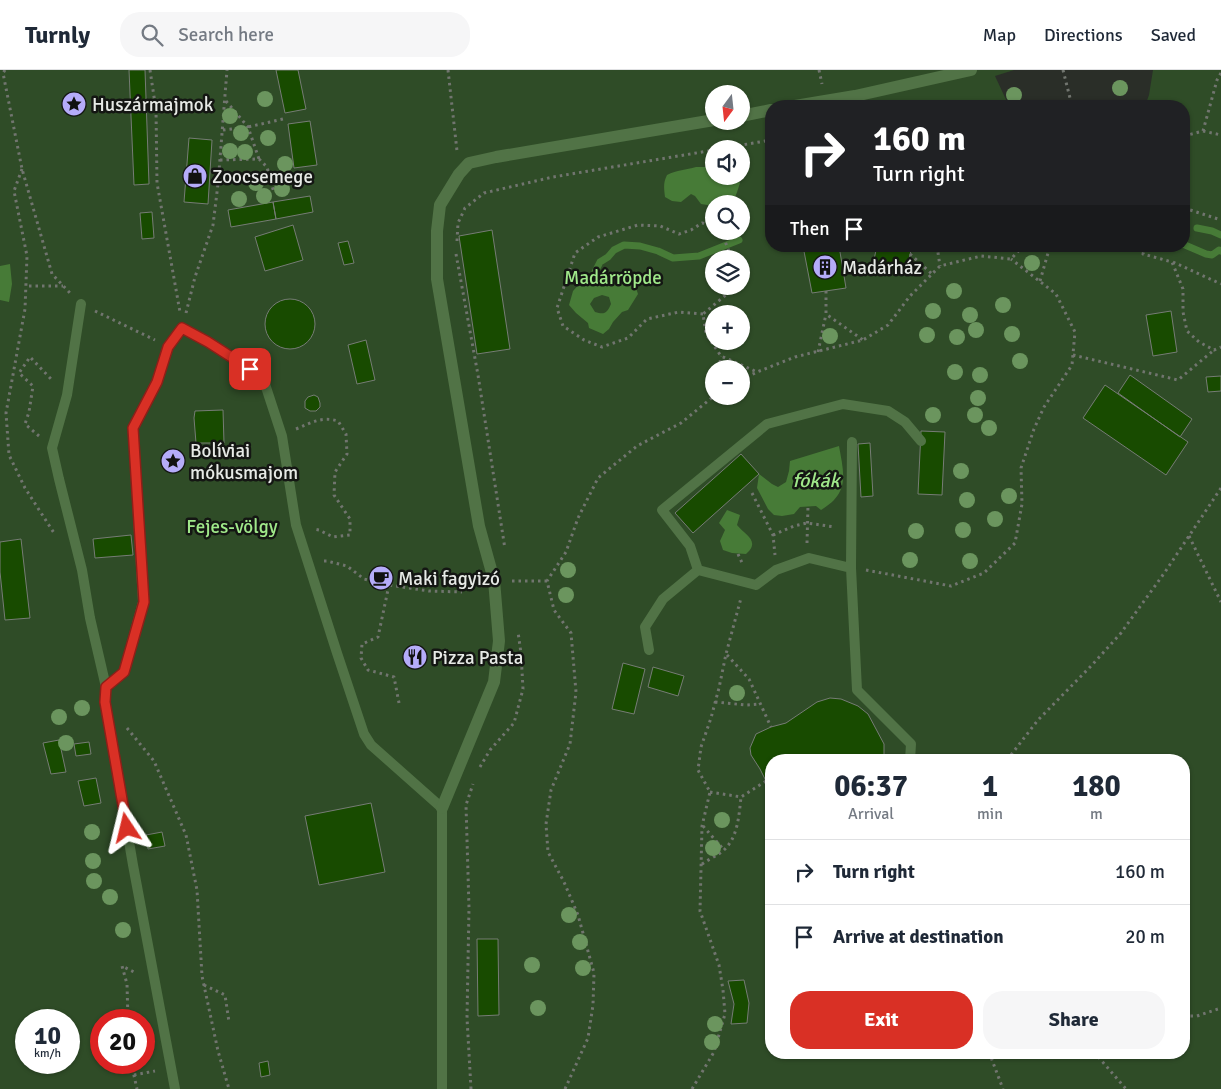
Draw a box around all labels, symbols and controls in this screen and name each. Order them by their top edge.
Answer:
search box [120,12,470,57]
text: Turnly [25,20,90,50]
icon: search [138,21,166,49]
text: Search here [178,23,274,47]
text: Map [983,24,1016,46]
text: Directions [1044,24,1123,46]
text: Saved [1151,24,1196,46]
north arrow [705,85,750,130]
map controls [705,85,750,405]
place icon: Huszármajmok [61,91,87,117]
place label: Huszármajmok [92,93,214,117]
text: 160 m [873,117,966,160]
icon: right [790,120,855,185]
button: sound [705,140,750,185]
text: Turn right [873,160,965,187]
shop icon: Zoocsemege [182,163,208,189]
place label: Zoocsemege [212,165,313,189]
button: search [705,195,750,240]
icon: arrive [840,215,868,243]
text: Then [790,217,830,241]
button: layers [705,250,750,295]
building icon: Madárház [812,254,838,280]
place label: Madárház [842,256,922,280]
park label: Madárröpde [564,266,662,290]
button: + [705,305,750,350]
pin [229,348,271,390]
icon: arrive [236,355,264,383]
button: − [705,360,750,405]
place label: Bolíviai mókusmajom [190,439,298,485]
place icon: Bolíviai mókusmajom [160,448,186,474]
water label: fókák [792,468,842,493]
park label: Fejes-völgy [186,515,278,539]
cafe icon: Maki fagyizó [368,565,394,591]
place label: Maki fagyizó [398,567,500,591]
restaurant icon: Pizza Pasta [402,644,428,670]
place label: Pizza Pasta [432,646,523,670]
text: 06:37 [834,768,908,805]
text: 1 [982,768,998,805]
text: 180 [1072,768,1121,805]
position arrow [100,801,152,853]
text: Arrival [848,804,894,824]
text: min [977,804,1003,824]
text: m [1090,804,1103,824]
icon: right [790,858,818,886]
text: Turn right [833,860,915,884]
text: 160 m [1115,860,1165,884]
icon: arrive [790,923,818,951]
text: Arrive at destination [833,925,1004,949]
text: 20 m [1125,925,1165,949]
button: Exit [790,991,973,1049]
button: Share [983,991,1165,1049]
speed limit sign: 20 [90,1009,155,1074]
text: 10 [34,1020,61,1051]
text: km/h [34,1046,61,1061]

